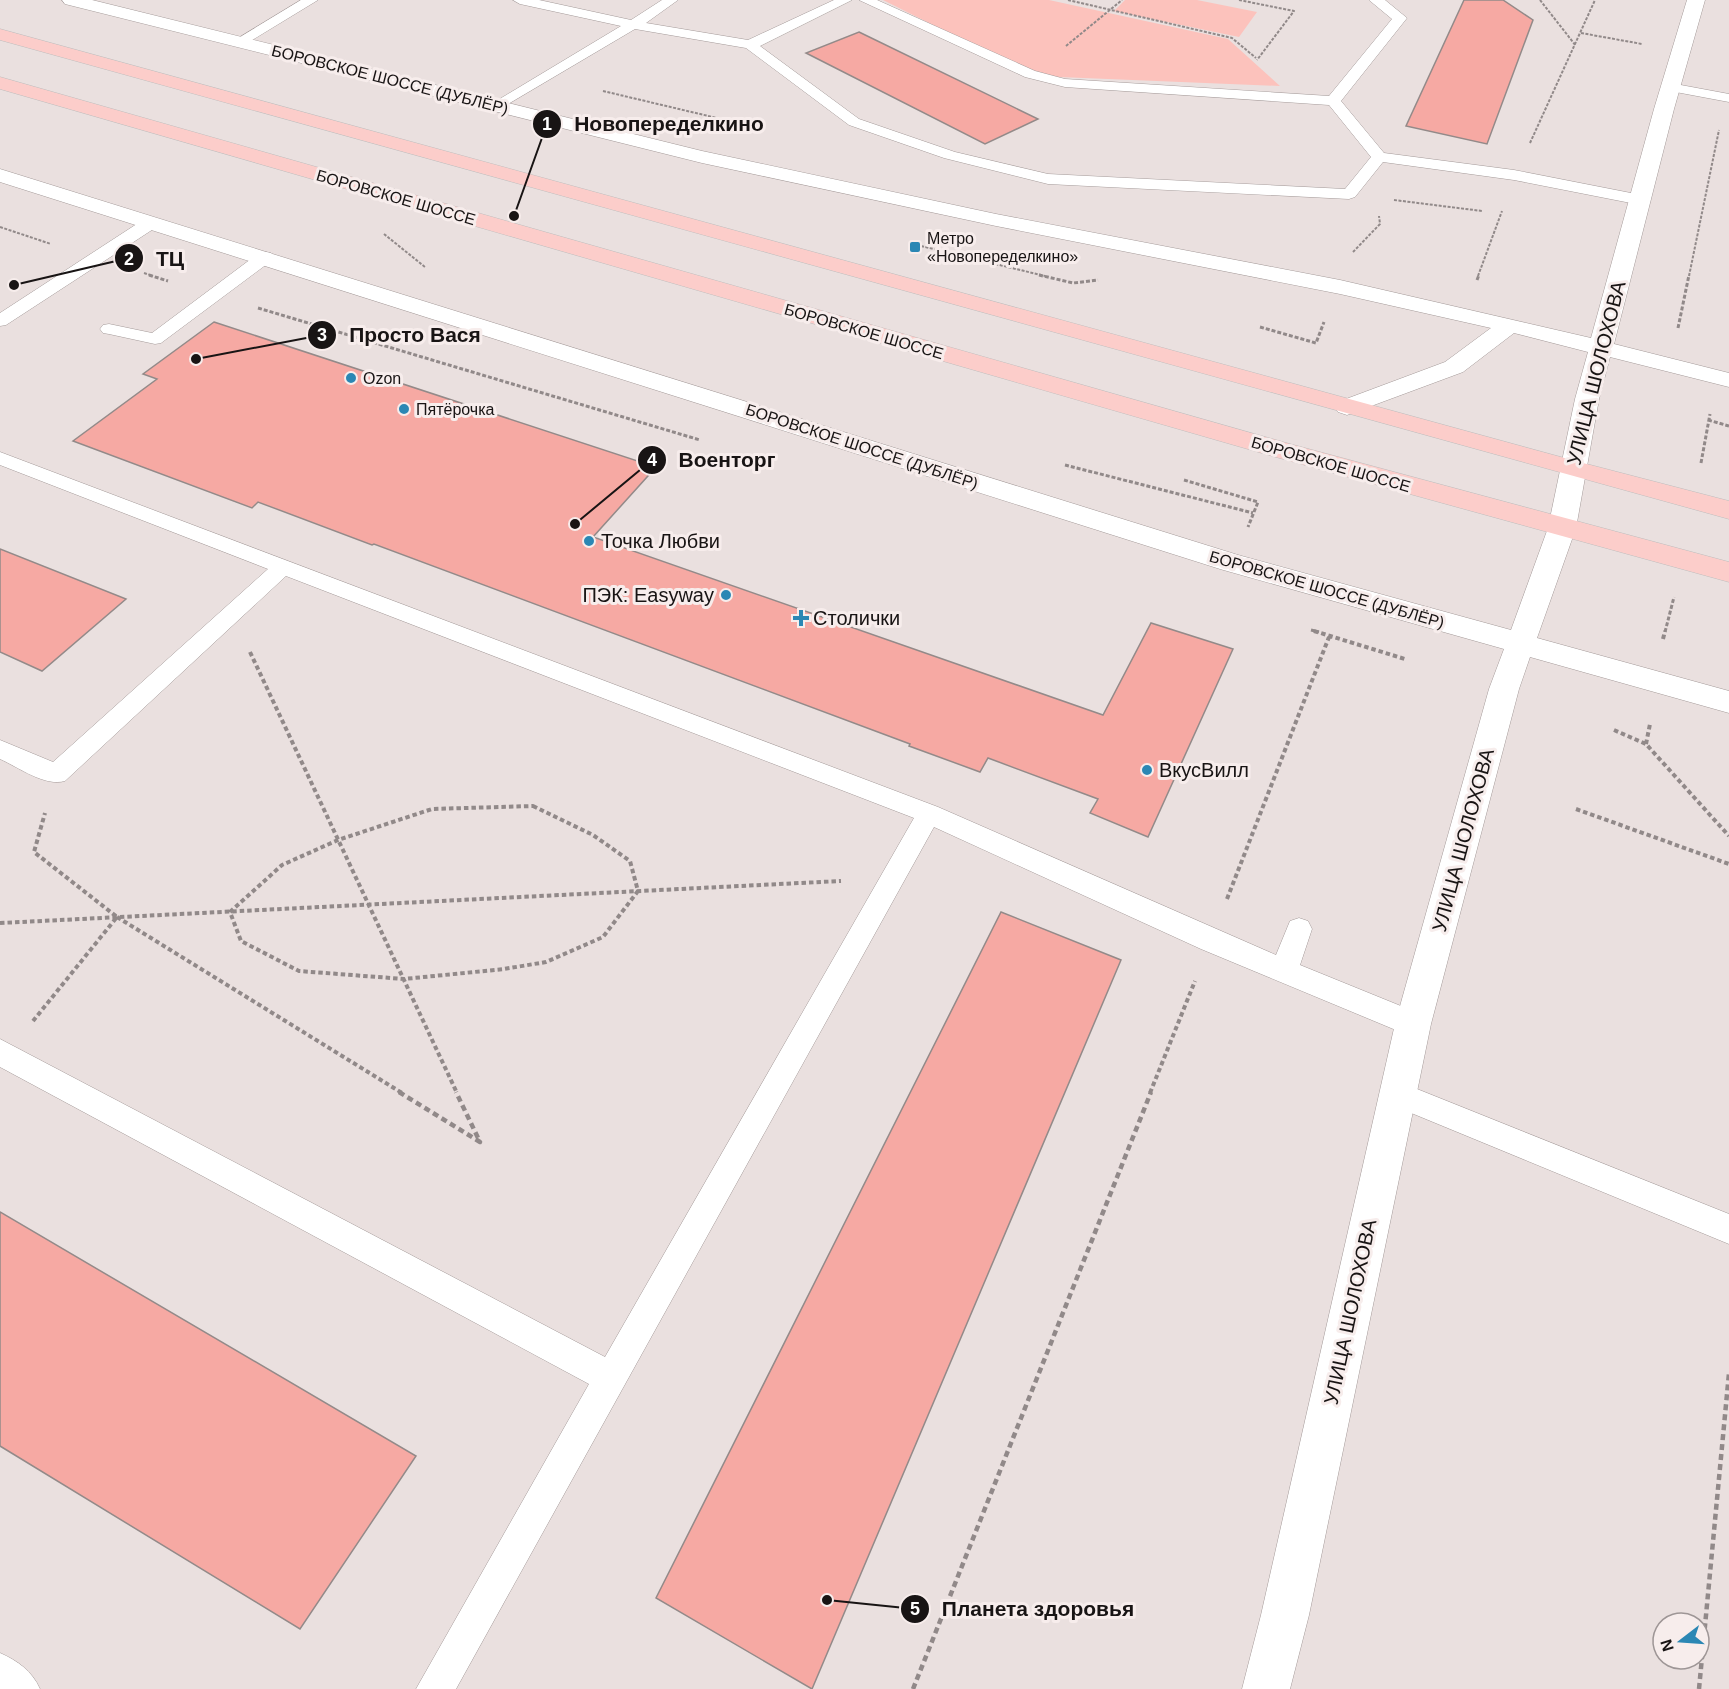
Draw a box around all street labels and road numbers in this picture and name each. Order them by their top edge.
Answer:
street label: БОРОВСКОЕ ШОССЕ (ДУБЛЁР) [270,42,510,117]
street label: БОРОВСКОЕ ШОССЕ [314,167,477,228]
street label: УЛИЦА ШОЛОХОВА [1562,278,1630,467]
street label: БОРОВСКОЕ ШОССЕ [782,301,945,362]
street label: БОРОВСКОЕ ШОССЕ (ДУБЛЁР) [743,401,980,492]
street label: БОРОВСКОЕ ШОССЕ [1249,434,1412,495]
street label: БОРОВСКОЕ ШОССЕ (ДУБЛЁР) [1208,548,1446,631]
street label: УЛИЦА ШОЛОХОВА [1428,745,1498,934]
street label: УЛИЦА ШОЛОХОВА [1320,1217,1381,1407]

